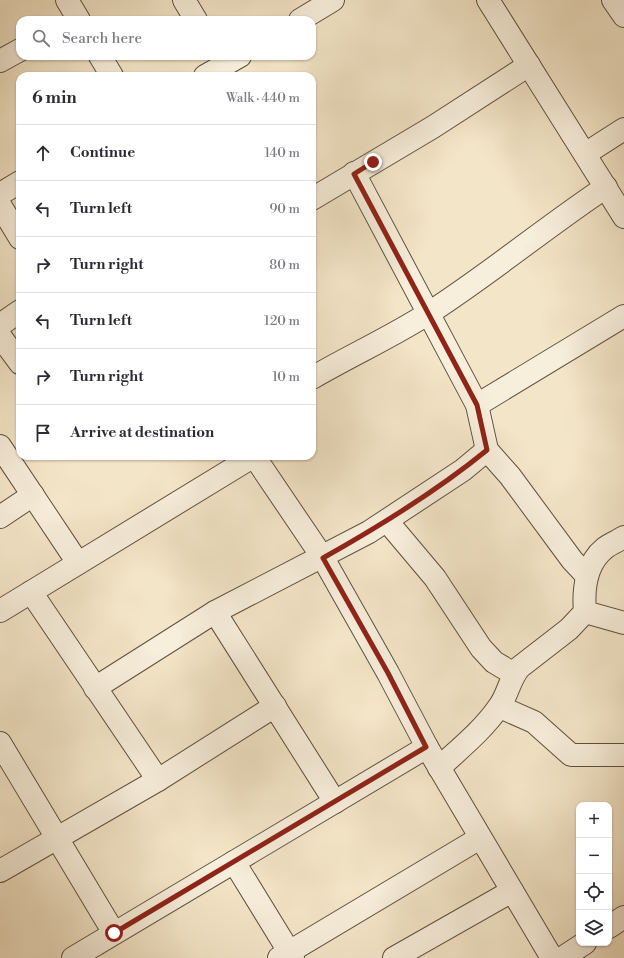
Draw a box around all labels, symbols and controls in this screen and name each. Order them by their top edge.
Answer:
search box [16,16,316,60]
icon: search [30,27,52,49]
text: Search here [62,29,142,48]
text: 6 min [32,87,77,109]
text: Walk · 440 m [226,90,300,106]
icon: ahead [32,142,54,164]
text: Continue [70,143,135,162]
text: 140 m [264,145,300,161]
route end [364,153,382,171]
icon: left [32,198,54,220]
text: Turn left [70,199,132,218]
text: 90 m [269,201,300,217]
icon: right [32,254,54,276]
text: Turn right [70,255,144,274]
text: 80 m [269,257,300,273]
icon: left [32,310,54,332]
text: Turn left [70,311,132,330]
text: 120 m [264,313,300,329]
icon: right [32,366,54,388]
text: Turn right [70,367,144,386]
text: 10 m [272,369,300,385]
icon: arrive [32,422,54,444]
text: Arrive at destination [70,423,214,442]
map controls [576,802,612,946]
button: + [576,802,612,838]
button: − [576,838,612,874]
button: locate [576,874,612,910]
button: layers [576,910,612,946]
route start [105,924,123,942]

